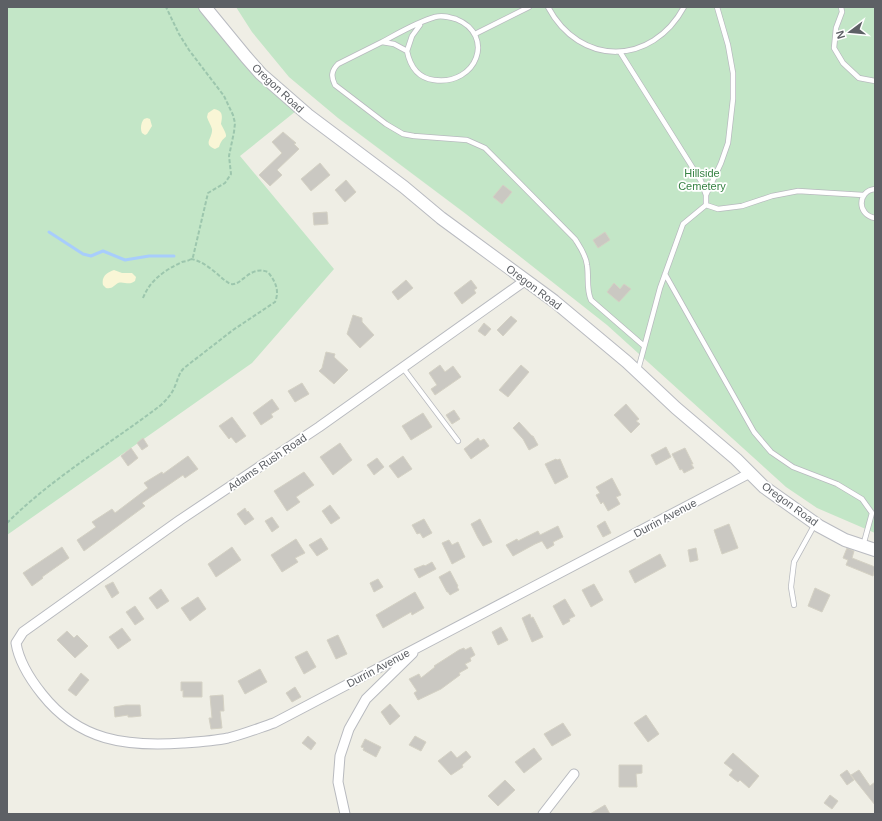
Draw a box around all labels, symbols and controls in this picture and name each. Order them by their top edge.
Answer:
north arrow [830,12,870,52]
text: N [834,29,847,40]
street label: Oregon Road [250,61,306,115]
park label: Hillside Cemetery [678,167,726,192]
street label: Oregon Road [504,262,564,312]
street label: Adams Rush Road [225,431,309,493]
street label: Oregon Road [760,480,820,528]
street label: Durrin Avenue [631,496,699,540]
street label: Durrin Avenue [344,646,412,690]

